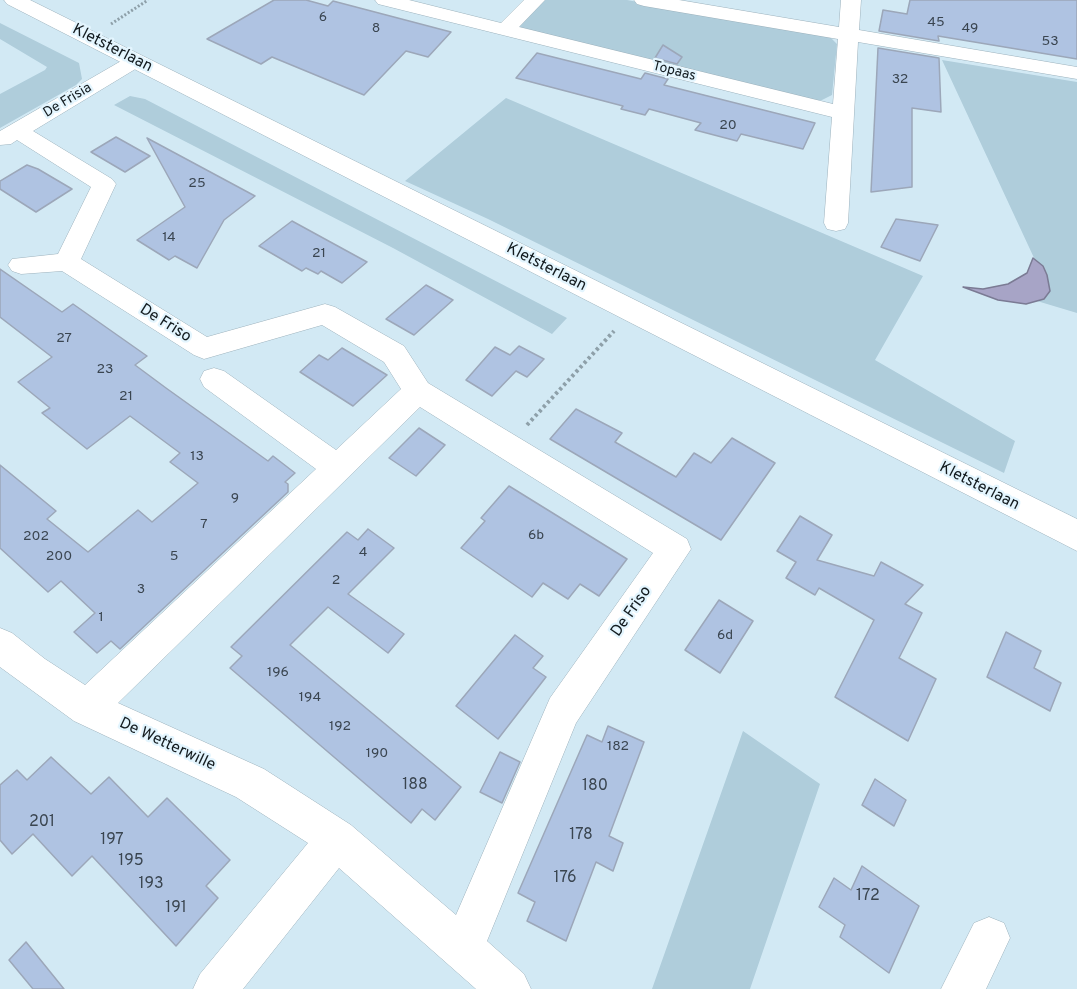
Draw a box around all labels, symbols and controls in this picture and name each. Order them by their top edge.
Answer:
house number: 6 [319,10,327,26]
house number: 45 [927,15,945,31]
street label: Kletsterlaan [69,21,155,77]
house number: 8 [372,21,380,37]
house number: 49 [962,21,978,37]
house number: 53 [1041,34,1059,50]
street label: Topaas [651,59,697,85]
house number: 32 [892,72,908,88]
street label: De Frisia [41,80,95,122]
house number: 20 [719,118,737,134]
house number: 25 [188,176,206,192]
house number: 14 [162,230,176,246]
street label: Kletsterlaan [503,240,589,296]
house number: 21 [312,246,326,262]
street label: De Friso [136,301,194,347]
house number: 27 [56,331,72,347]
house number: 23 [97,362,113,378]
house number: 21 [119,389,133,405]
house number: 13 [190,449,204,465]
street label: Kletsterlaan [936,459,1022,515]
house number: 9 [231,491,239,507]
house number: 7 [200,517,208,533]
house number: 6b [528,528,544,544]
house number: 202 [23,529,49,545]
house number: 4 [359,545,367,561]
house number: 200 [46,549,72,565]
house number: 5 [170,549,178,565]
house number: 2 [332,573,340,589]
house number: 3 [137,582,145,598]
street label: De Friso [608,583,656,641]
house number: 1 [98,610,104,626]
house number: 6d [717,628,733,644]
house number: 196 [267,665,289,681]
house number: 194 [299,690,321,706]
street label: De Wetterwille [116,714,218,776]
house number: 192 [329,719,351,735]
house number: 182 [607,739,629,755]
house number: 190 [366,746,388,762]
house number: 188 [402,776,428,796]
house number: 180 [582,777,608,797]
house number: 201 [29,813,55,833]
house number: 178 [569,826,593,846]
house number: 197 [100,831,124,851]
house number: 195 [118,852,144,872]
house number: 176 [553,869,577,889]
house number: 193 [138,875,164,895]
house number: 172 [856,887,880,907]
house number: 191 [165,899,187,919]

